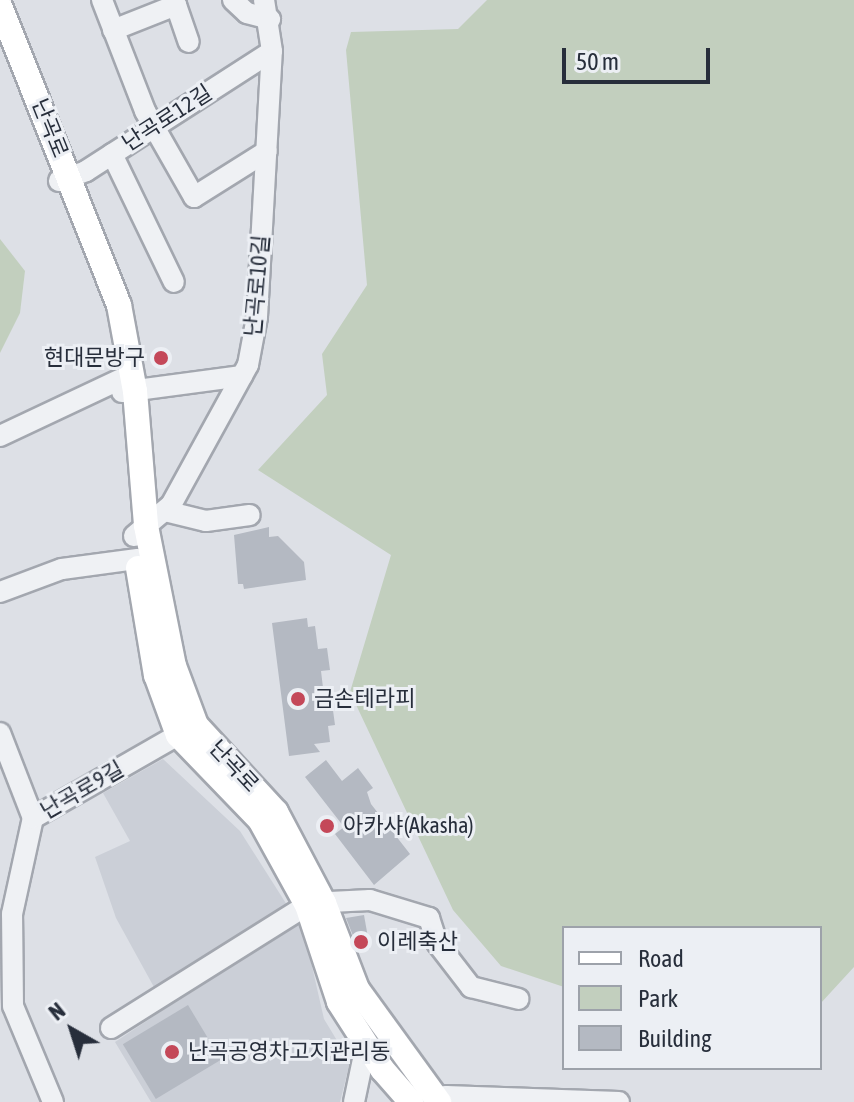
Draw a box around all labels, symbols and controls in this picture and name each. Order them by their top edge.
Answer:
scale bar [566,32,714,82]
text: 50 m [576,48,619,75]
street label: 난곡로12길 [117,79,217,157]
street label: 난곡로 [26,95,74,161]
street label: 난곡로10길 [239,234,275,338]
place label: 현대문방구 [44,345,145,371]
marker: 현대문방구 [152,349,170,367]
place label: 금손테라피 [314,686,415,712]
marker: 금손테라피 [289,690,307,708]
street label: 난곡로 [204,735,264,797]
street label: 난곡로9길 [36,756,128,824]
place label: 아카샤(Akasha) [343,813,474,839]
marker: 아카샤(Akasha) [318,817,336,835]
legend [562,926,822,1070]
place label: 이레축산 [377,929,458,955]
marker: 이레축산 [352,933,370,951]
text: Road [638,945,684,972]
text: Park [638,985,678,1012]
north arrow [32,990,112,1070]
text: N [44,997,70,1026]
text: Building [638,1025,711,1052]
place label: 난곡공영차고지관리동 [188,1039,390,1065]
marker: 난곡공영차고지관리동 [163,1043,181,1061]

